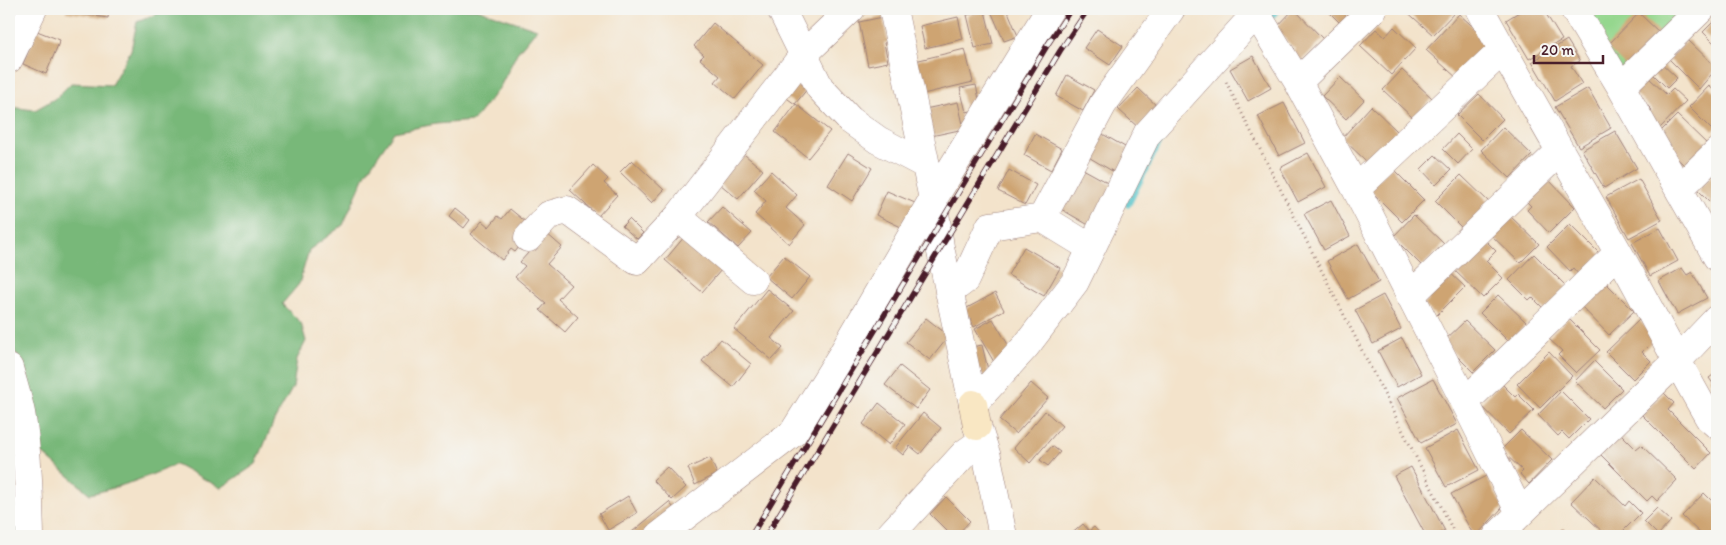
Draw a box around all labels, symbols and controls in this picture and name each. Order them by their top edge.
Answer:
scale bar [1534,32,1602,64]
text: 20 m [1541,41,1575,59]

